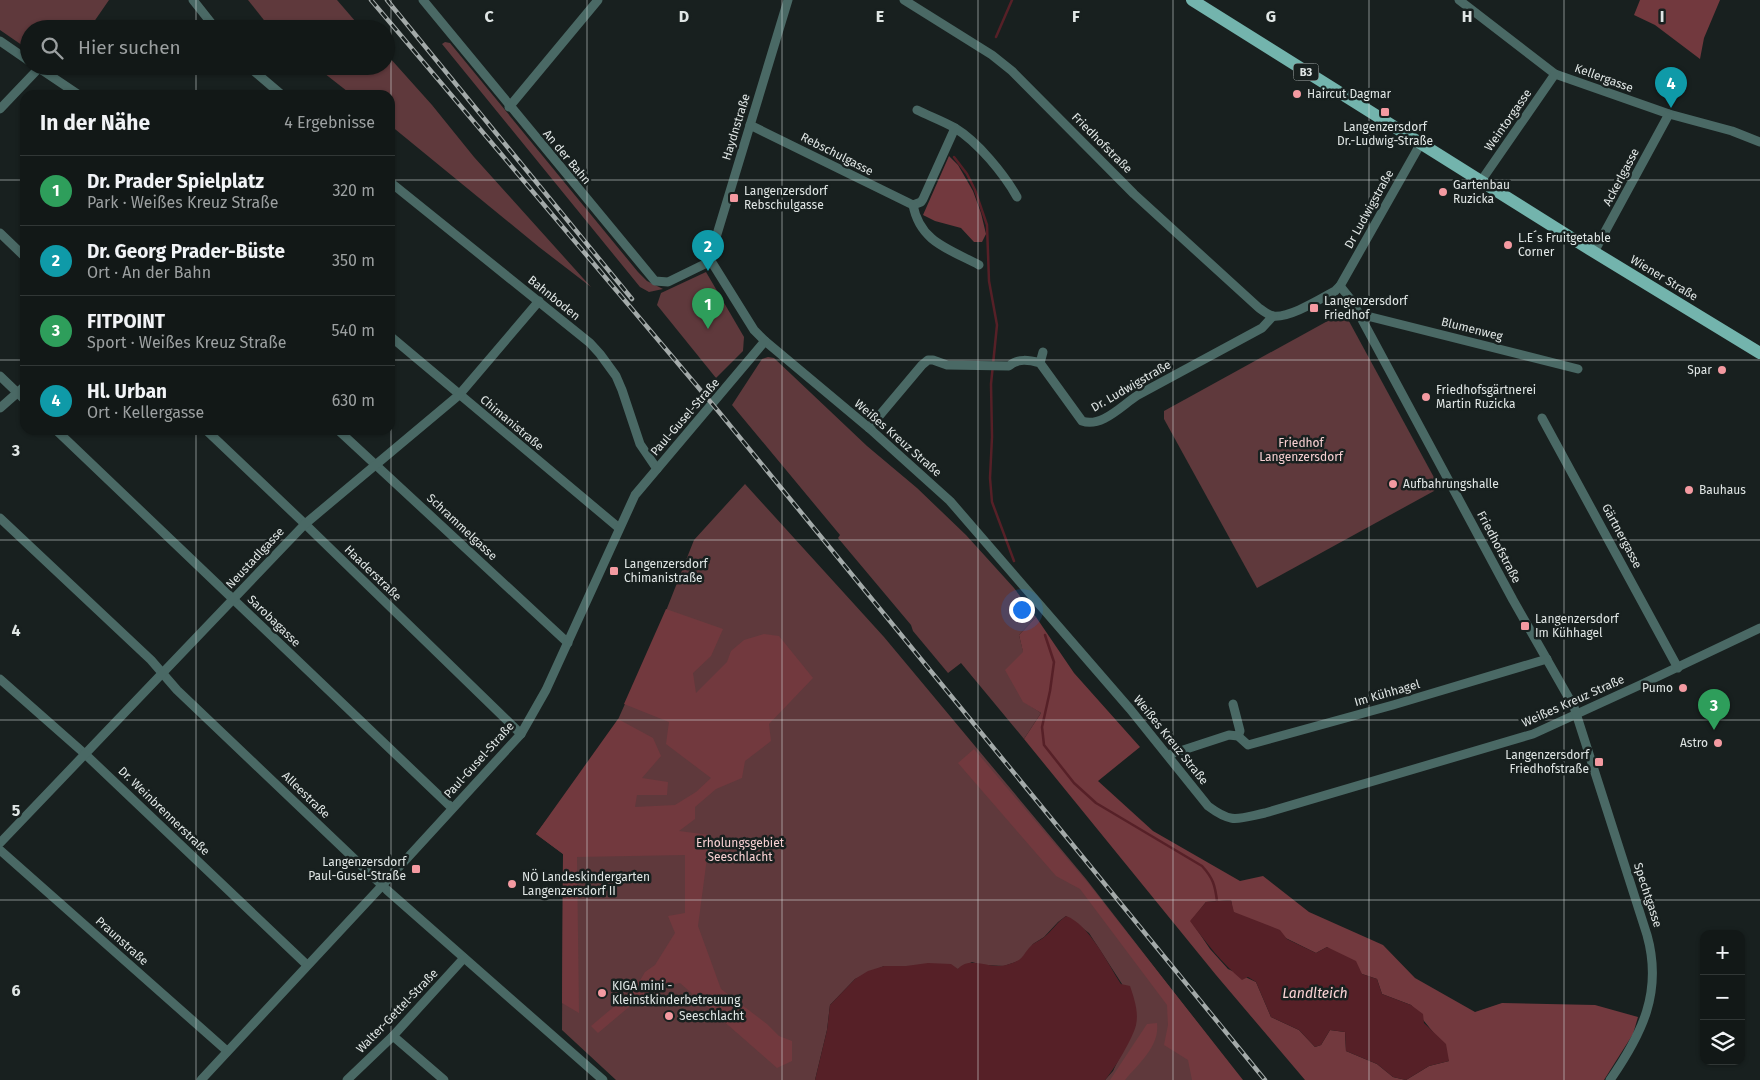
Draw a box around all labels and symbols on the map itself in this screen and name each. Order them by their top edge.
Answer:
text: C [484,7,494,26]
text: D [679,7,689,26]
text: E [876,7,884,26]
text: F [1072,7,1080,26]
text: G [1266,7,1276,26]
text: H [1462,7,1472,26]
text: I [1660,7,1664,26]
street label: Kellergasse [1573,61,1635,95]
road number: B3 [1294,64,1318,80]
pin: 4 [1655,67,1687,108]
street label: Weintorgasse [1481,86,1535,154]
place label: Haircut Dagmar [1307,87,1392,101]
marker: Haircut Dagmar [1291,88,1303,100]
street label: Haydnstraße [719,92,753,162]
marker: Langenzersdorf Dr.-Ludwig-Straße [1379,106,1391,118]
street label: Friedhofstraße [1069,110,1135,176]
place label: Langenzersdorf Dr.-Ludwig-Straße [1337,120,1433,148]
street label: An der Bahn [540,127,594,187]
street label: Rebschulgasse [798,130,876,178]
street label: Ackerlgasse [1600,146,1642,208]
street label: Dr Ludwigstraße [1342,167,1396,251]
place label: Gartenbau Ruzicka [1453,178,1510,206]
place label: Langenzersdorf Rebschulgasse [744,184,829,212]
marker: Gartenbau Ruzicka [1437,186,1449,198]
marker: Langenzersdorf Rebschulgasse [728,192,740,204]
pin: 2 [692,230,724,271]
place label: L.E´s Fruitgetable Corner [1518,230,1611,259]
marker: L.E´s Fruitgetable Corner [1502,239,1514,251]
street label: Wiener Straße [1628,252,1700,304]
street label: Bahnboden [525,273,583,323]
pin: 1 [692,288,724,329]
place label: Langenzersdorf Friedhof [1324,294,1409,322]
marker: Langenzersdorf Friedhof [1308,302,1320,314]
street label: Blumenweg [1440,315,1505,344]
street label: Dr. Ludwigstraße [1089,357,1173,415]
place label: Spar [1687,363,1712,377]
marker: Spar [1716,364,1728,376]
street label: Paul-Gusel-Straße [648,376,722,458]
place label: Friedhofsgärtnerei Martin Ruzicka [1436,383,1536,411]
marker: Friedhofsgärtnerei Martin Ruzicka [1420,391,1432,403]
street label: Chimanistraße [477,392,547,454]
street label: Weißes Kreuz Straße [852,396,944,480]
park label: Friedhof Langenzersdorf [1259,436,1344,464]
text: 3 [11,441,20,460]
place label: Aufbahrungshalle [1403,477,1499,491]
marker: Aufbahrungshalle [1387,478,1399,490]
place label: Bauhaus [1699,483,1746,497]
marker: Bauhaus [1683,484,1695,496]
street label: Schrammelgasse [424,491,500,563]
street label: Gärtnergasse [1599,501,1645,571]
street label: Friedhofstraße [1474,509,1524,585]
street label: Neustadlgasse [223,524,287,592]
street label: Haaderstraße [342,542,404,604]
place label: Langenzersdorf Chimanistraße [624,557,709,585]
marker: Langenzersdorf Chimanistraße [608,565,620,577]
street label: Sarobagasse [245,592,303,650]
your location [1009,597,1035,623]
place label: Langenzersdorf Im Kühhagel [1535,612,1620,640]
marker: Langenzersdorf Im Kühhagel [1519,620,1531,632]
text: 4 [11,621,21,640]
street label: Weißes Kreuz Straße [1520,672,1626,730]
street label: Im Kühhagel [1353,677,1422,709]
place label: Pumo [1642,681,1673,695]
marker: Pumo [1677,682,1689,694]
pin: 3 [1698,689,1730,730]
street label: Weißes Kreuz Straße [1131,693,1211,787]
street label: Paul-Gusel-Straße [441,719,517,801]
place label: Astro [1680,736,1708,750]
marker: Astro [1712,737,1724,749]
place label: Langenzersdorf Friedhofstraße [1505,748,1590,776]
marker: Langenzersdorf Friedhofstraße [1593,756,1605,768]
street label: Dr. Weinbrennerstraße [115,764,213,858]
street label: Alleestraße [279,769,333,821]
text: 5 [12,801,21,820]
park label: Erholungsgebiet Seeschlacht [696,836,785,864]
place label: Langenzersdorf Paul-Gusel-Straße [308,855,407,883]
street label: Spechtgasse [1631,861,1665,929]
marker: Langenzersdorf Paul-Gusel-Straße [410,863,422,875]
place label: NÖ Landeskindergarten Langenzersdorf II [522,868,650,898]
marker: NÖ Landeskindergarten Langenzersdorf II [506,878,518,890]
street label: Praunstraße [93,914,151,968]
street label: Walter-Gettel-Straße [353,966,441,1056]
place label: KIGA mini - Kleinstkinderbetreuung [612,979,741,1007]
text: 6 [11,981,21,1000]
water label: Landlteich [1282,985,1348,1002]
marker: KIGA mini - Kleinstkinderbetreuung [596,987,608,999]
place label: Seeschlacht [679,1009,745,1023]
marker: Seeschlacht [663,1010,675,1022]

